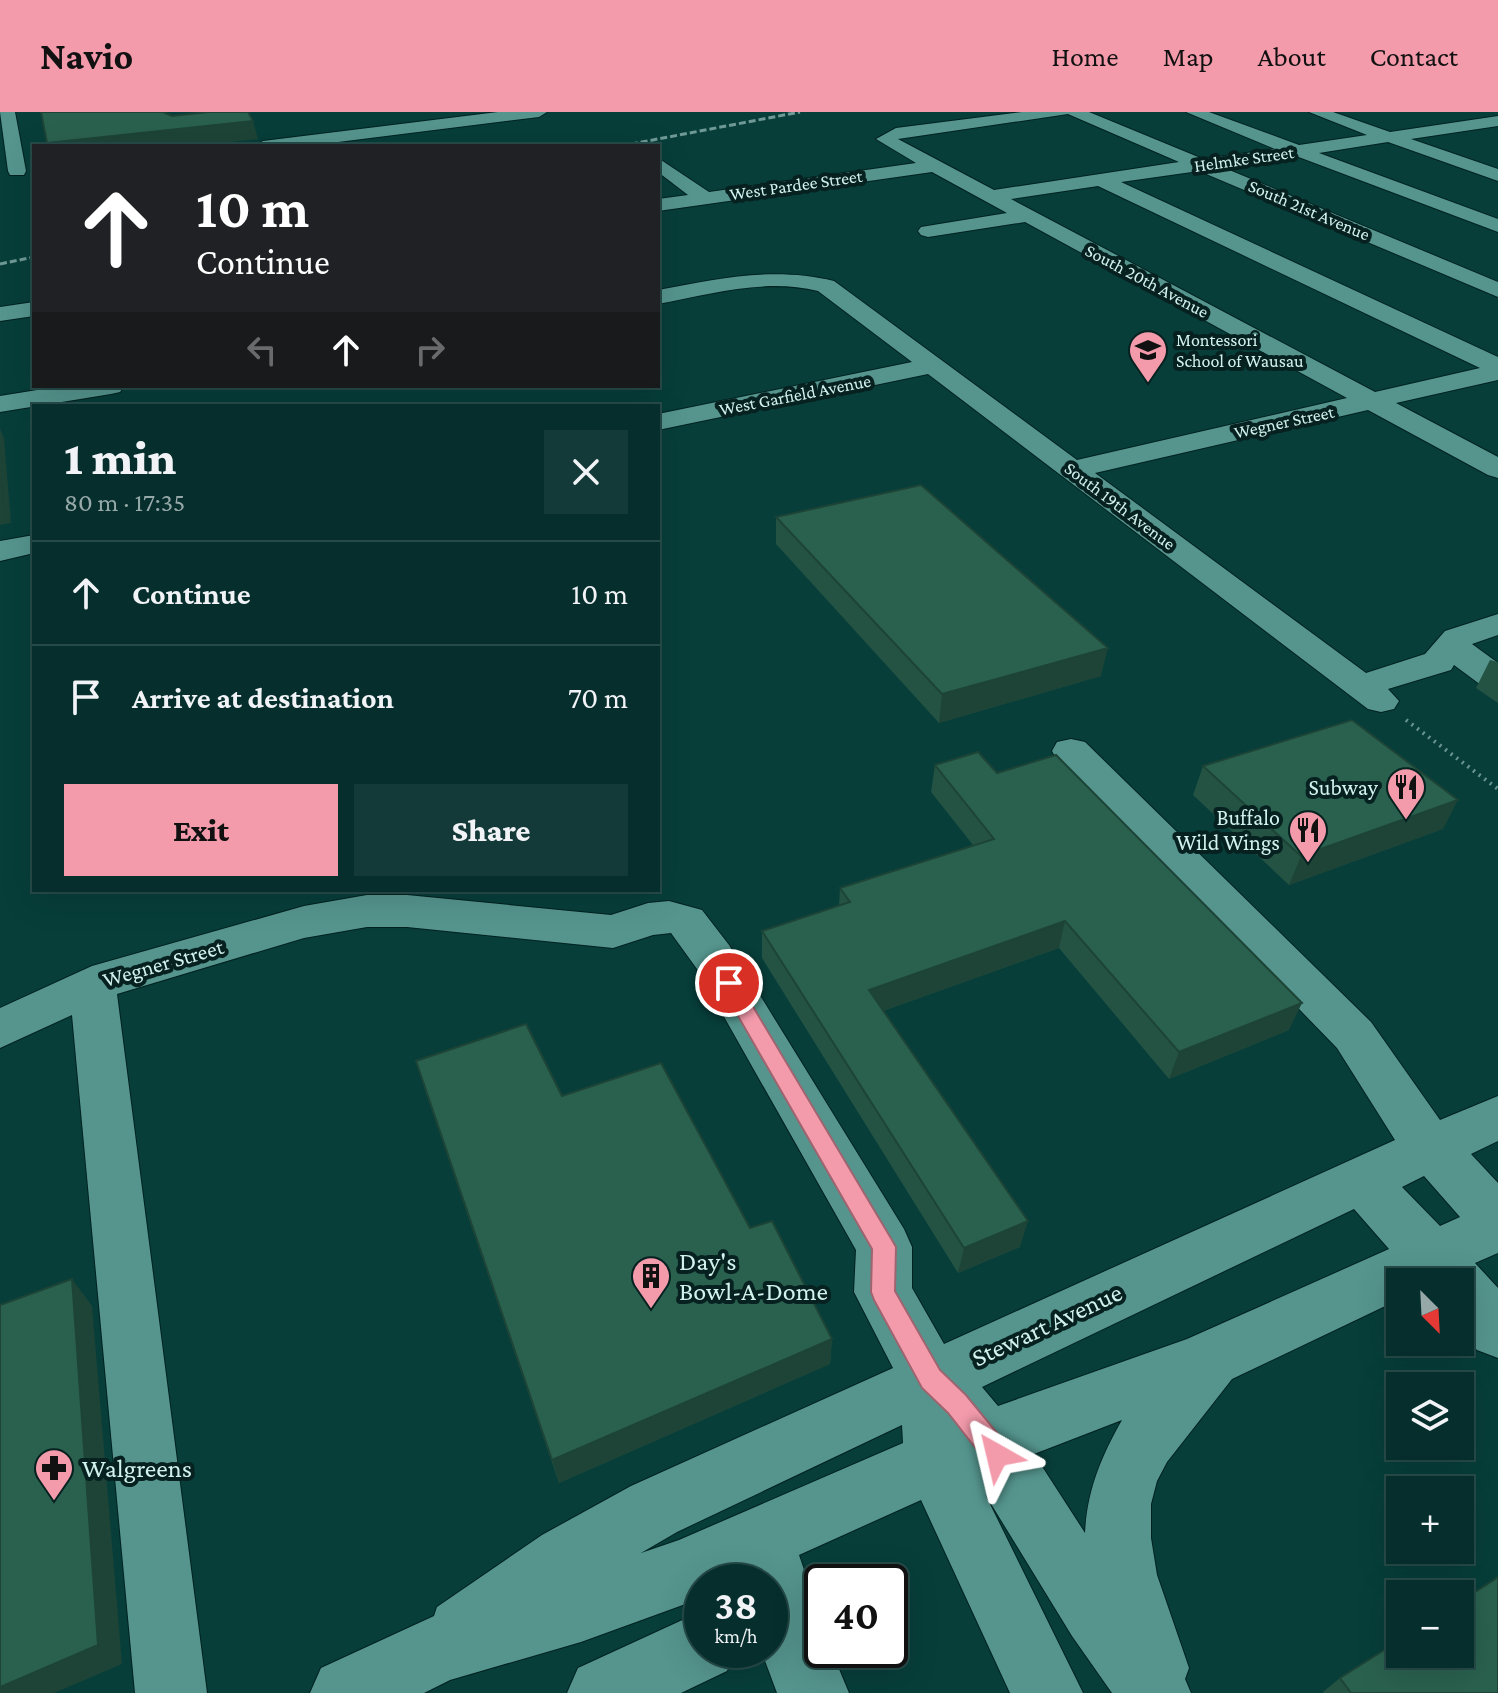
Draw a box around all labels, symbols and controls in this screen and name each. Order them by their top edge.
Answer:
text: Navio [40,35,133,77]
text: Home [1052,41,1119,72]
text: Map [1163,41,1214,72]
text: About [1258,41,1326,72]
text: Contact [1370,41,1458,72]
street label: Helmke Street [1193,142,1296,176]
street label: West Pardee Street [728,166,865,204]
street label: South 21st Avenue [1245,175,1373,245]
icon: ahead [64,176,168,280]
text: 10 m [196,177,309,239]
street label: South 20th Avenue [1082,240,1212,322]
text: Continue [196,242,330,282]
icon: left [240,328,284,372]
icon: ahead [324,328,368,372]
icon: right [408,328,452,372]
school or university icon: Montessori School of Wausau [1127,329,1169,384]
place label: Montessori School of Wausau [1176,330,1304,371]
street label: West Garfield Avenue [717,370,873,420]
street label: Wegner Street [1232,401,1337,442]
button: close [544,430,628,514]
text: 1 min [64,431,176,484]
street label: South 19th Avenue [1061,458,1179,554]
text: 80 m · 17:35 [64,488,185,517]
icon: ahead [64,571,108,615]
text: Continue [132,577,251,610]
text: 10 m [571,577,628,610]
icon: arrive [64,675,108,719]
text: Arrive at destination [132,681,394,714]
text: 70 m [568,681,628,714]
restaurant icon: Subway [1385,766,1427,821]
place label: Subway [1309,775,1379,800]
button: Exit [64,784,338,876]
button: Share [354,784,628,876]
place label: Buffalo Wild Wings [1176,805,1280,855]
restaurant icon: Buffalo Wild Wings [1287,809,1329,864]
street label: Wegner Street [100,934,227,992]
pin [695,949,763,1017]
icon: arrive [707,961,751,1005]
place label: Day's Bowl-A-Dome [679,1247,828,1306]
building icon: Day's Bowl-A-Dome [630,1255,672,1310]
north arrow [1386,1268,1474,1356]
map controls [1386,1268,1474,1668]
street label: Stewart Avenue [967,1278,1127,1372]
button: layers [1386,1372,1474,1460]
position arrow [955,1413,1039,1497]
pharmacy icon: Walgreens [33,1447,75,1502]
place label: Walgreens [82,1454,192,1483]
button: + [1386,1476,1474,1564]
speed limit sign: 40 [804,1564,908,1668]
button: − [1386,1580,1474,1668]
text: 38 [715,1583,757,1628]
text: km/h [714,1625,758,1647]

